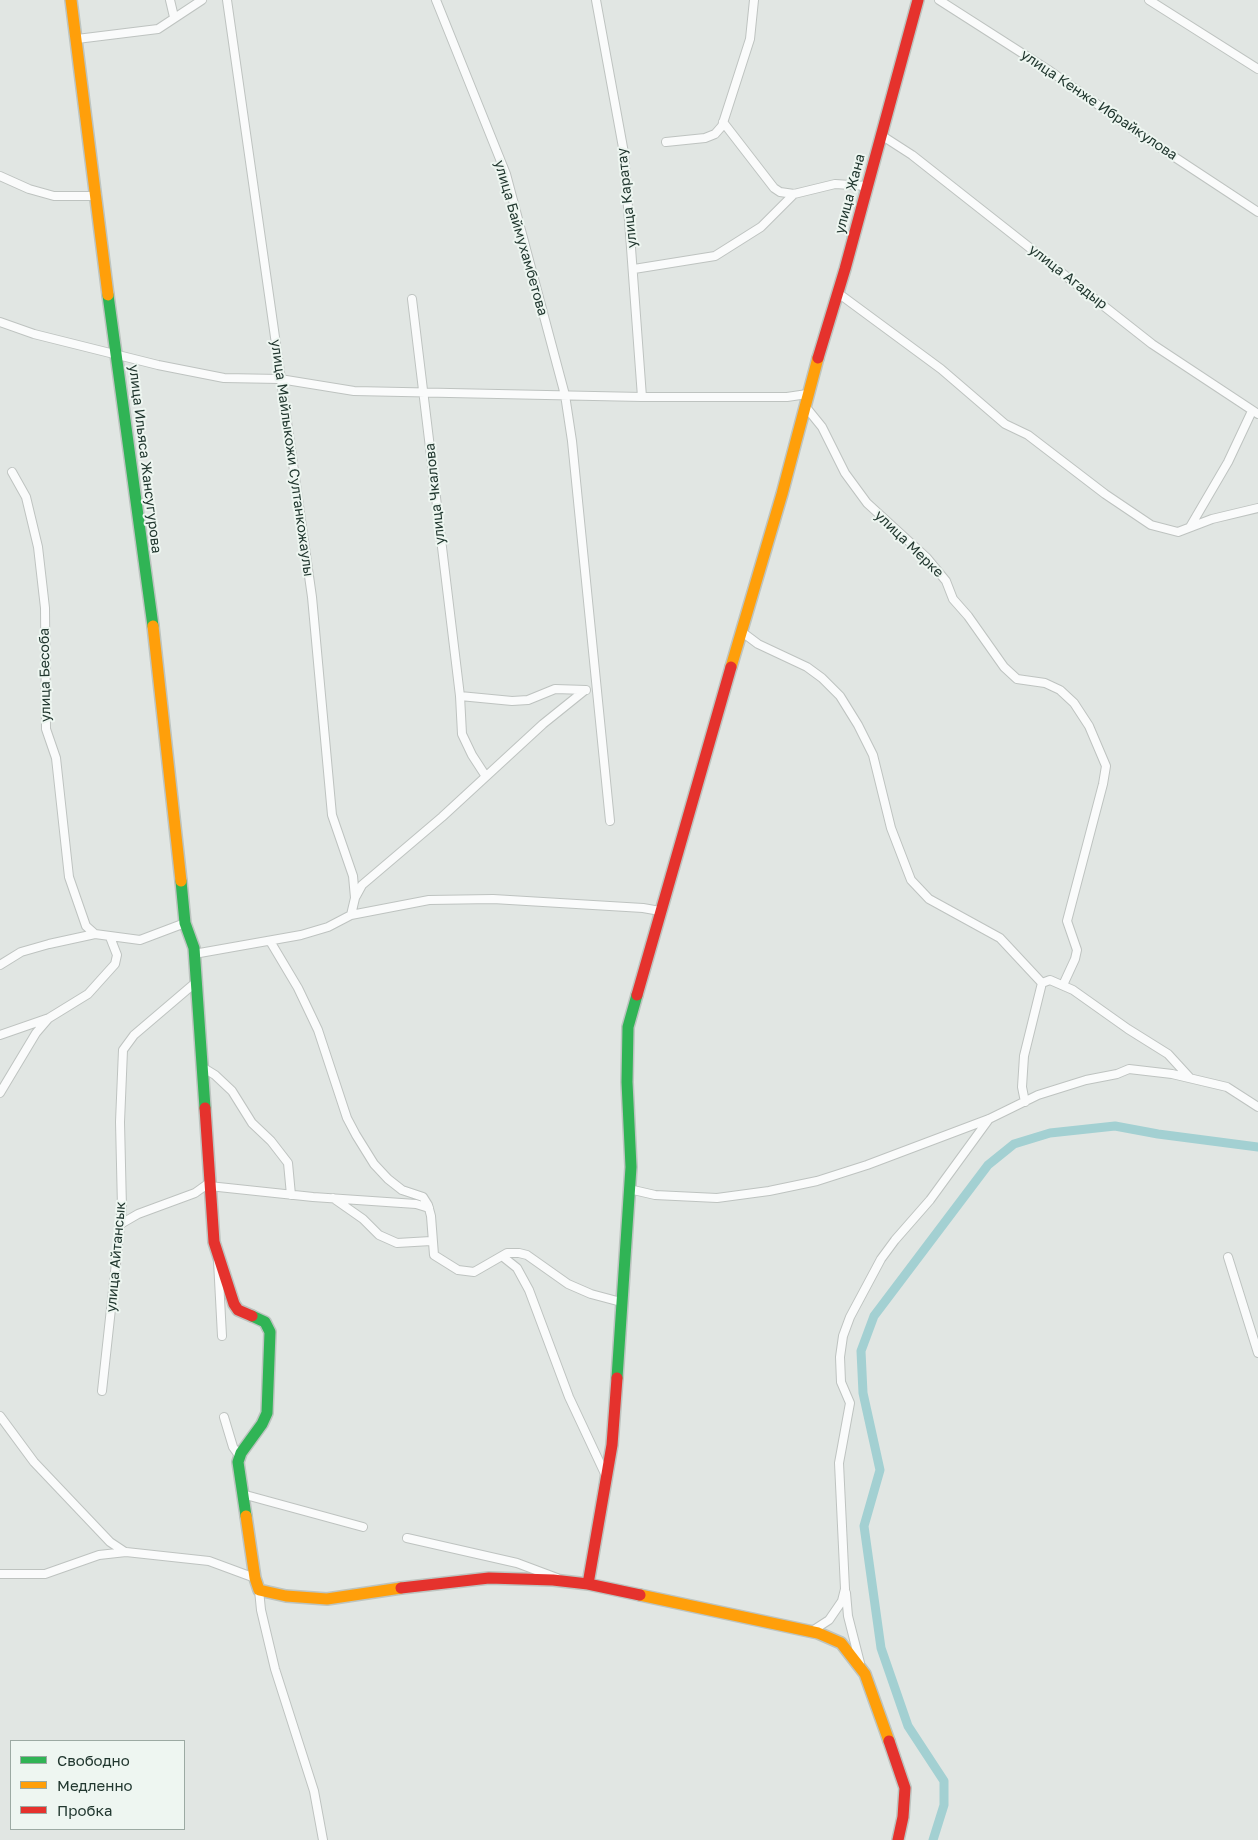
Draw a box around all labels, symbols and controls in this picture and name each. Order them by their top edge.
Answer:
street label: улица Кенже Ибрайкулова [1017,46,1181,164]
street label: улица Каратау [613,147,641,249]
street label: улица Жана [831,152,869,236]
street label: улица Баймухамбетова [491,158,551,318]
street label: улица Агадыр [1025,241,1111,313]
street label: улица Майлыкожи Султанкожаулы [267,338,317,578]
street label: улица Ильяса Жансугурова [125,364,165,554]
street label: улица Чкалова [421,442,449,546]
street label: улица Мерке [871,507,947,581]
street label: улица Бесоба [36,628,54,722]
street label: улица Айтансык [103,1201,129,1313]
legend [10,1740,185,1830]
text: Свободно [57,1751,130,1769]
text: Медленно [57,1776,133,1794]
text: Пробка [57,1801,112,1819]

